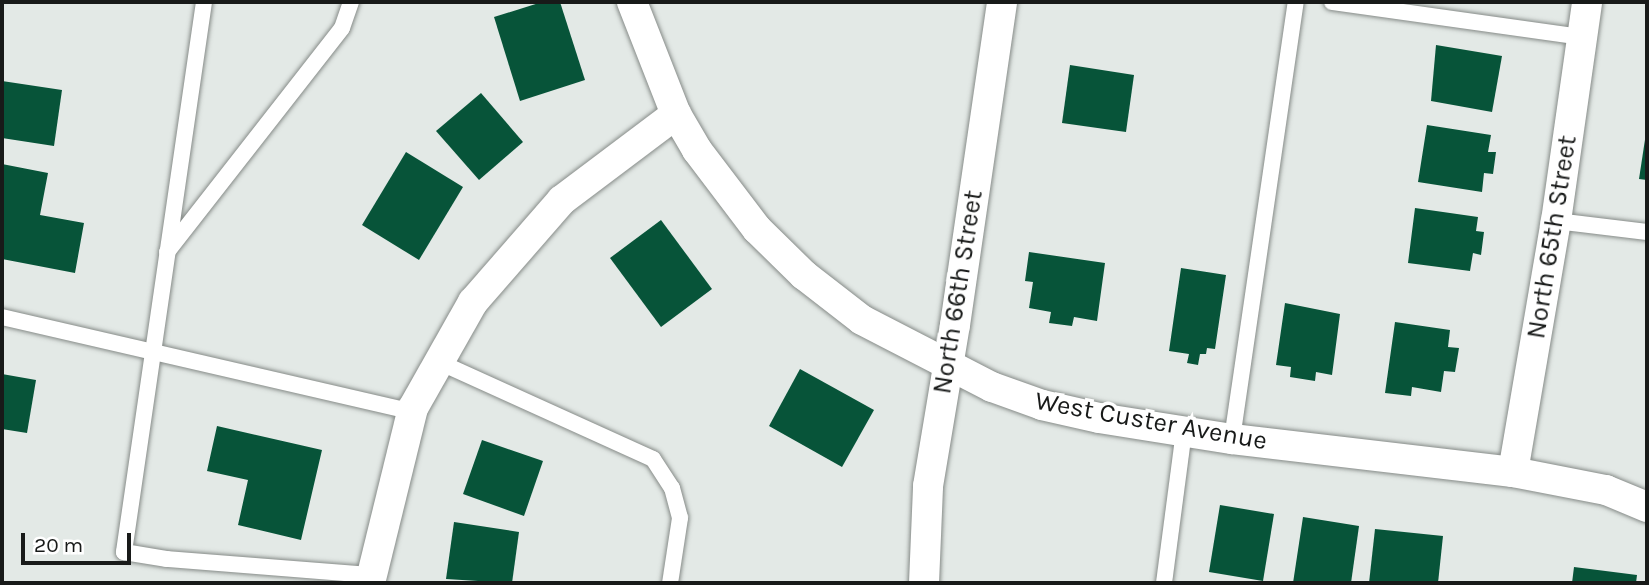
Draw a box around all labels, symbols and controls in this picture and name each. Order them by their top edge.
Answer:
street label: North 65th Street [1521,133,1583,341]
street label: North 66th Street [926,188,990,396]
street label: West Custer Avenue [1033,385,1269,457]
scale bar [24,518,135,562]
text: 20 m [34,533,83,557]

